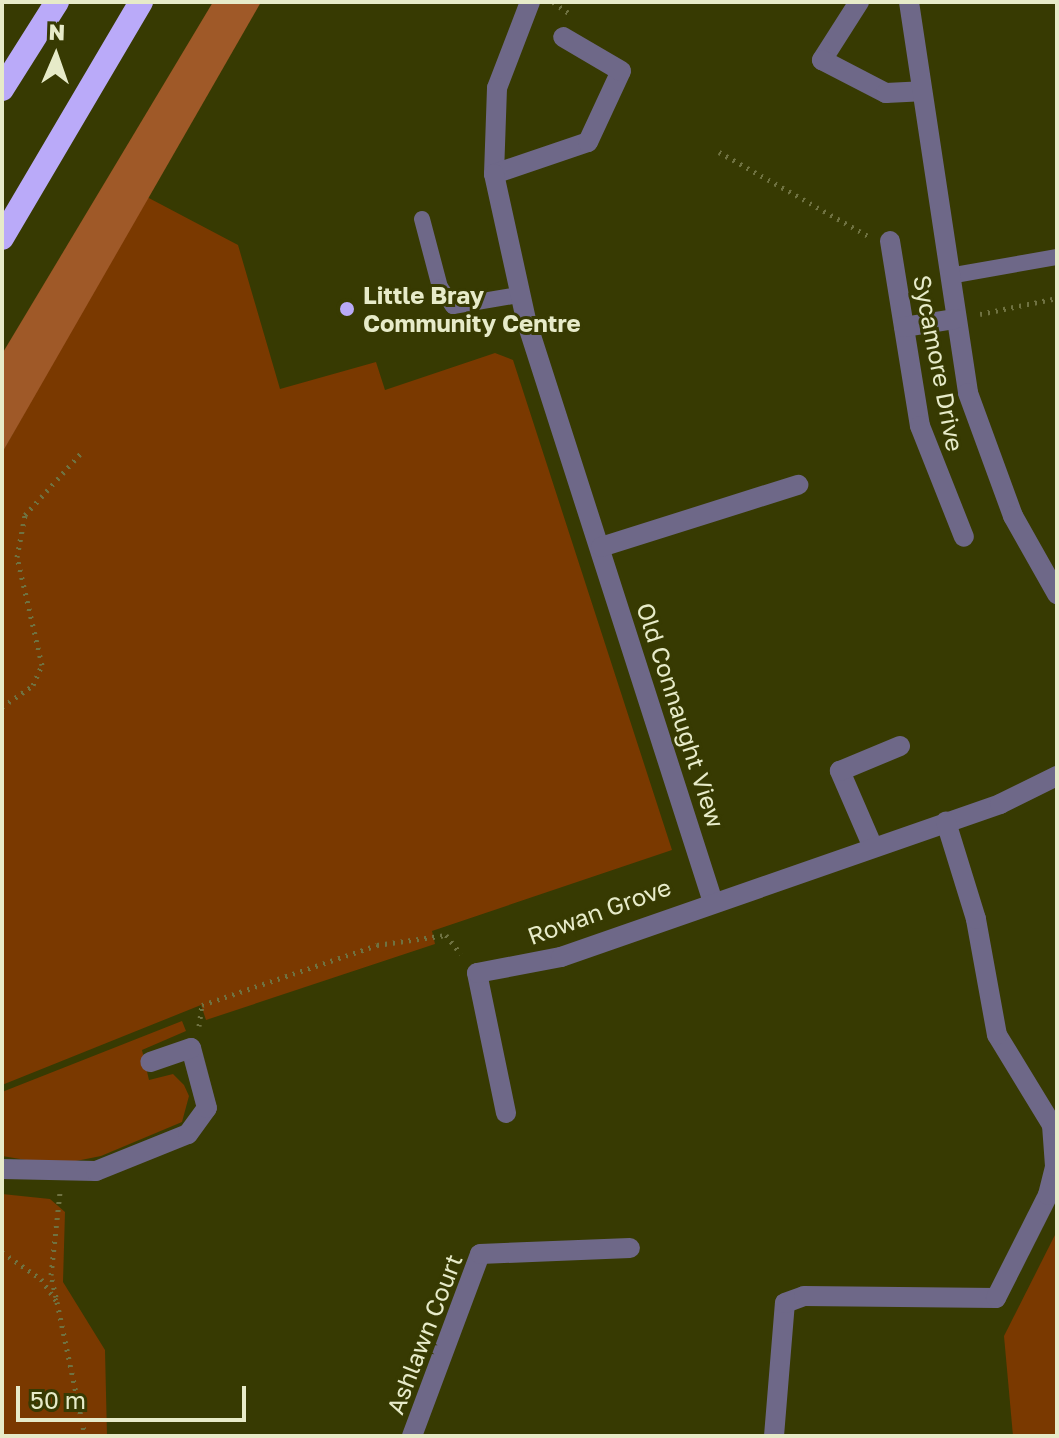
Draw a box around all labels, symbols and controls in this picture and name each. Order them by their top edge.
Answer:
north arrow [16,16,96,96]
text: N [48,18,66,45]
street label: Sycamore Drive [908,272,970,454]
place label: Little Bray Community Centre [363,281,581,337]
marker: Little Bray Community Centre [338,300,356,318]
street label: Old Connaught View [631,599,731,831]
street label: Rowan Grove [523,872,675,950]
street label: Ashlawn Court [380,1250,468,1418]
scale bar [20,1370,250,1420]
text: 50 m [30,1385,86,1414]

